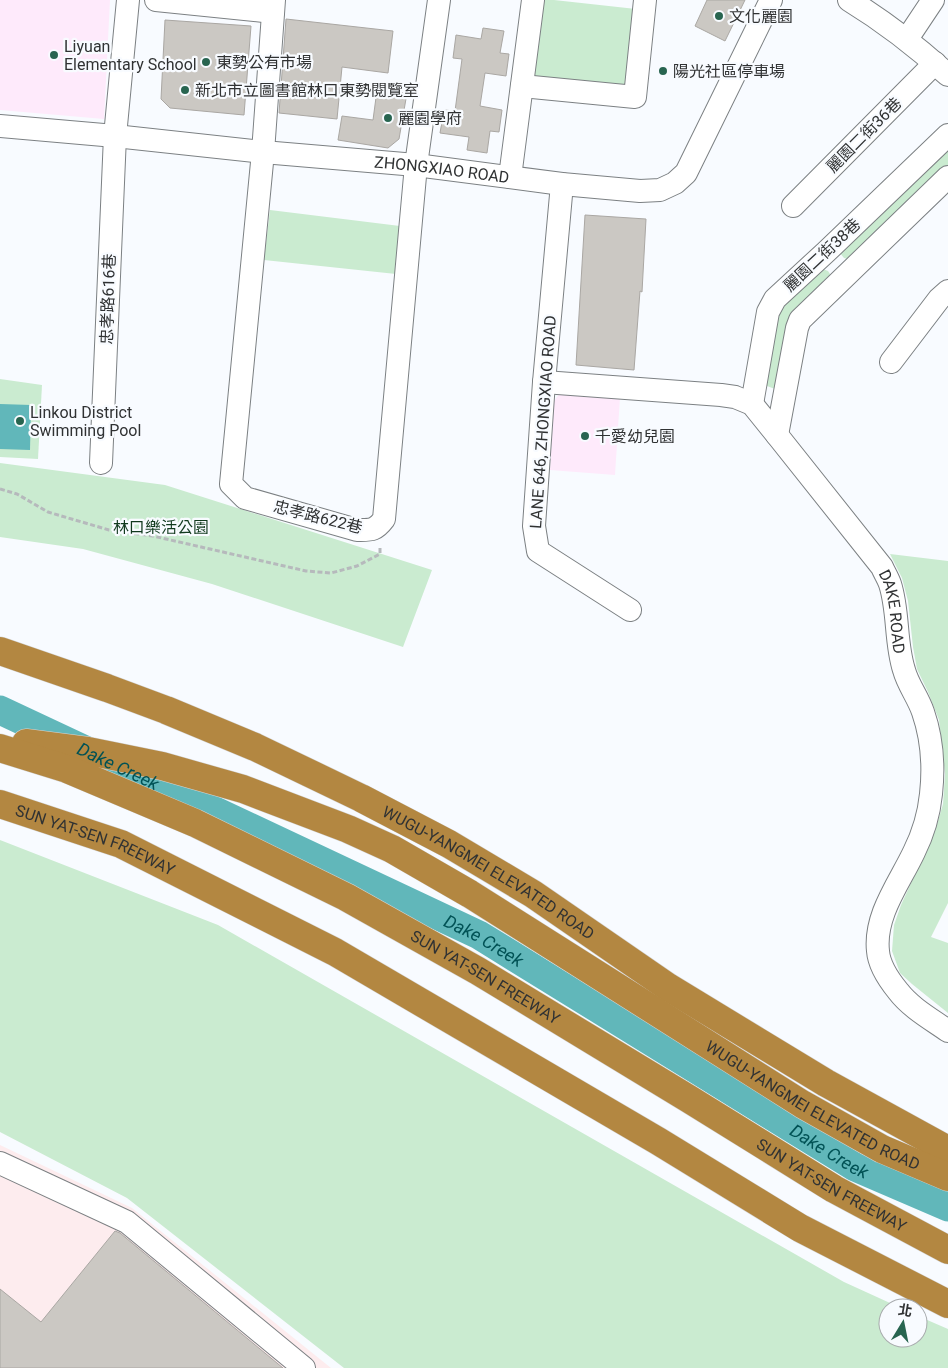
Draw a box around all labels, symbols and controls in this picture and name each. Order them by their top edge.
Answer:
place label: 文化麗園 [729,7,793,26]
marker: 文化麗園 [713,10,725,22]
place label: Liyuan Elementary School [64,37,197,74]
marker: Liyuan Elementary School [48,49,60,61]
place label: 東勢公有市場 [216,53,312,72]
marker: 東勢公有市場 [200,56,212,68]
place label: 陽光社區停車場 [673,62,785,81]
marker: 陽光社區停車場 [657,65,669,77]
place label: 新北市立圖書館林口東勢閱覽室 [195,81,419,100]
marker: 新北市立圖書館林口東勢閱覽室 [179,84,191,96]
street label: 麗園二街36巷 [823,94,905,176]
place label: 麗園學府 [398,109,462,128]
marker: 麗園學府 [382,112,394,124]
street label: ZHONGXIAO ROAD [374,152,511,187]
street label: 麗園二街38巷 [780,215,864,295]
street label: 忠孝路616巷 [97,253,119,345]
street label: LANE 646, ZHONGXIAO ROAD [526,315,560,529]
place label: Linkou District Swimming Pool [30,403,141,440]
marker: Linkou District Swimming Pool [14,415,26,427]
place label: 千愛幼兒園 [595,427,675,446]
marker: 千愛幼兒園 [579,430,591,442]
street label: 忠孝路622巷 [272,497,364,537]
park label: 林口樂活公園 [113,518,209,537]
street label: DAKE ROAD [875,566,909,655]
water label: Dake Creek [74,738,164,794]
street label: SUN YAT-SEN FREEWAY [13,800,179,879]
street label: WUGU-YANGMEI ELEVATED ROAD [379,802,598,943]
water label: Dake Creek [441,910,529,971]
street label: SUN YAT-SEN FREEWAY [407,926,564,1028]
street label: WUGU-YANGMEI ELEVATED ROAD [702,1036,923,1174]
water label: Dake Creek [787,1119,873,1183]
street label: SUN YAT-SEN FREEWAY [753,1134,910,1236]
north arrow [878,1298,928,1348]
text: 北 [897,1301,914,1319]

